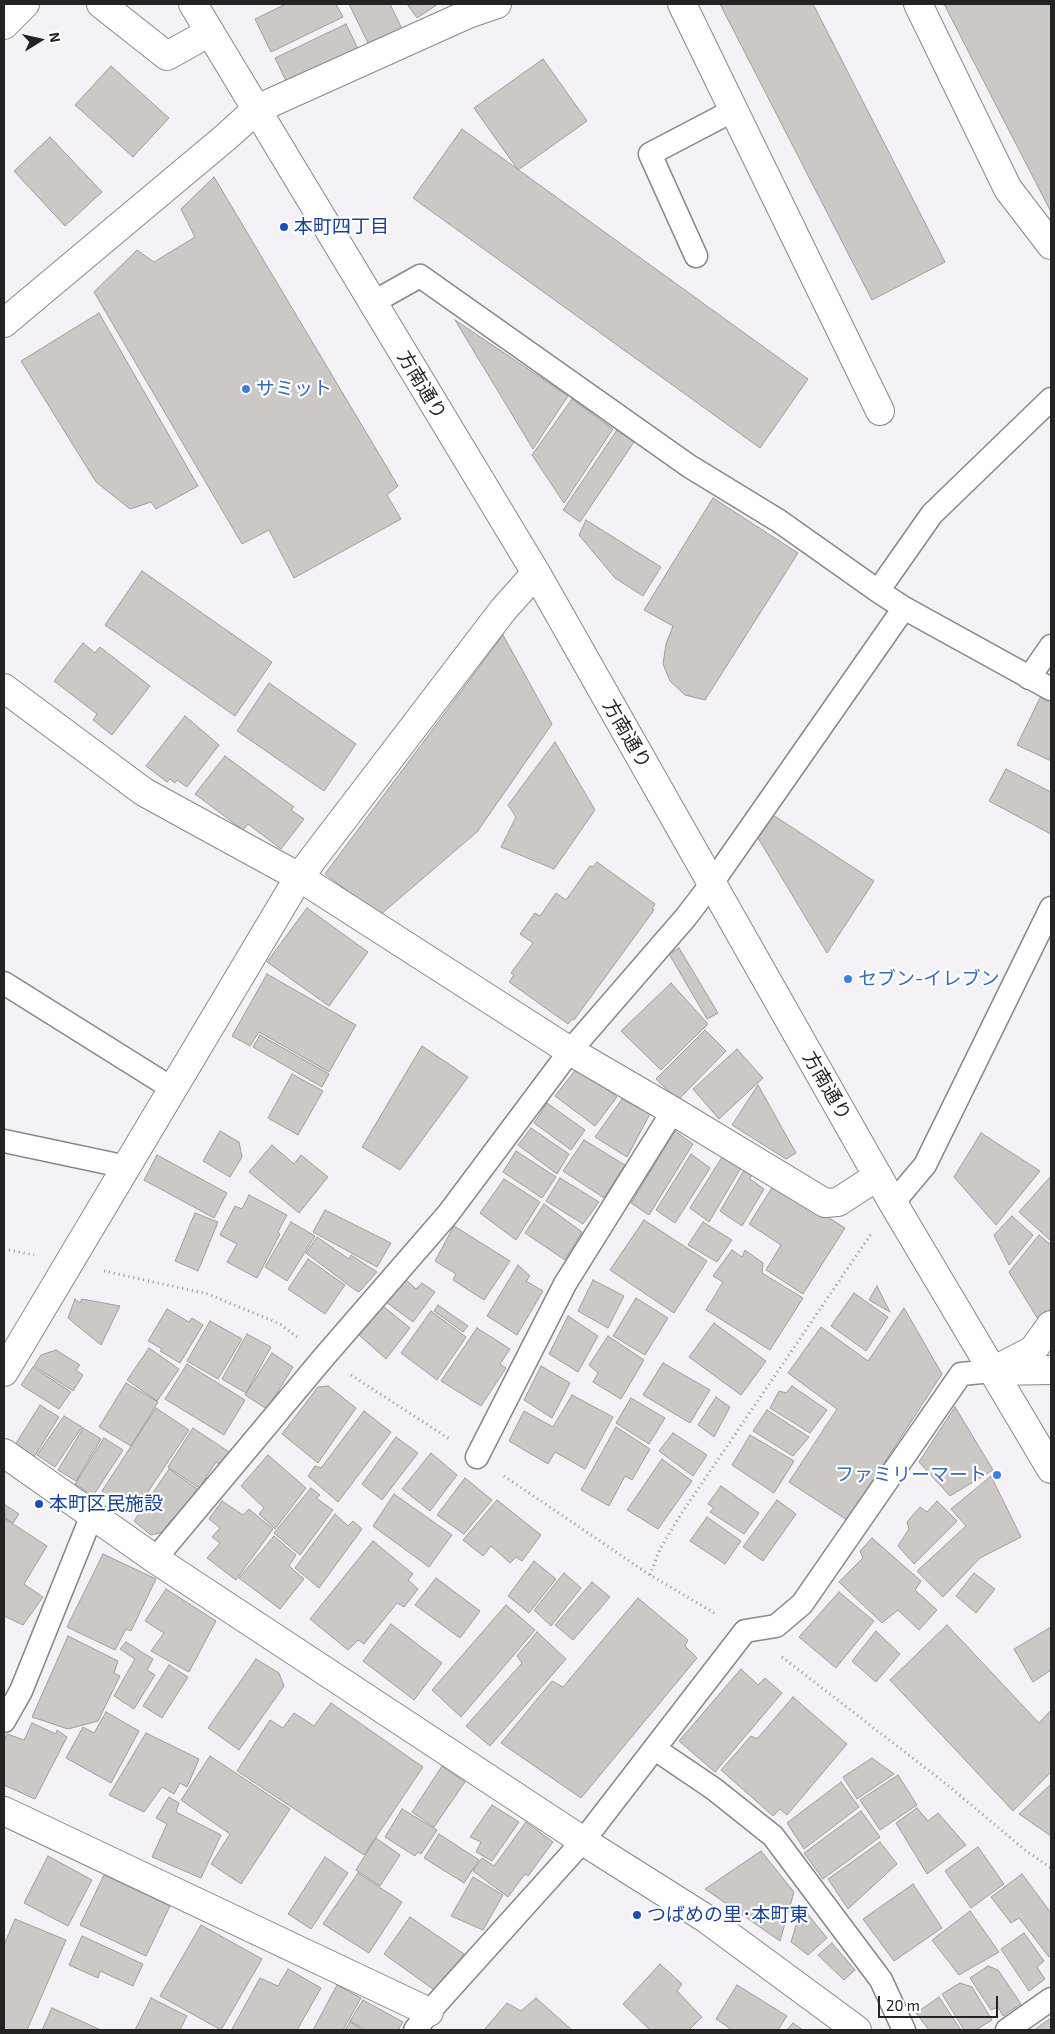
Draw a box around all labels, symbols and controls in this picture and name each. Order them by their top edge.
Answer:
north arrow [15,15,65,65]
text: N [46,31,65,44]
place label: 本町四丁目 [294,216,389,238]
marker: 本町四丁目 [278,221,290,233]
street label: 方南通り [393,347,451,423]
place label: サミット [256,378,332,400]
marker: サミット [240,383,252,395]
street label: 方南通り [598,695,656,773]
place label: セブン-イレブン [858,968,1000,990]
marker: セブン-イレブン [842,973,854,985]
street label: 方南通り [798,1047,856,1125]
place label: ファミリーマート [835,1464,987,1486]
marker: ファミリーマート [991,1469,1003,1481]
place label: 本町区民施設 [49,1493,163,1515]
marker: 本町区民施設 [33,1498,45,1510]
place label: つばめの里･本町東 [647,1904,808,1926]
marker: つばめの里･本町東 [631,1909,643,1921]
scale bar [880,1986,1000,2018]
text: 20 m [886,1996,920,2014]

